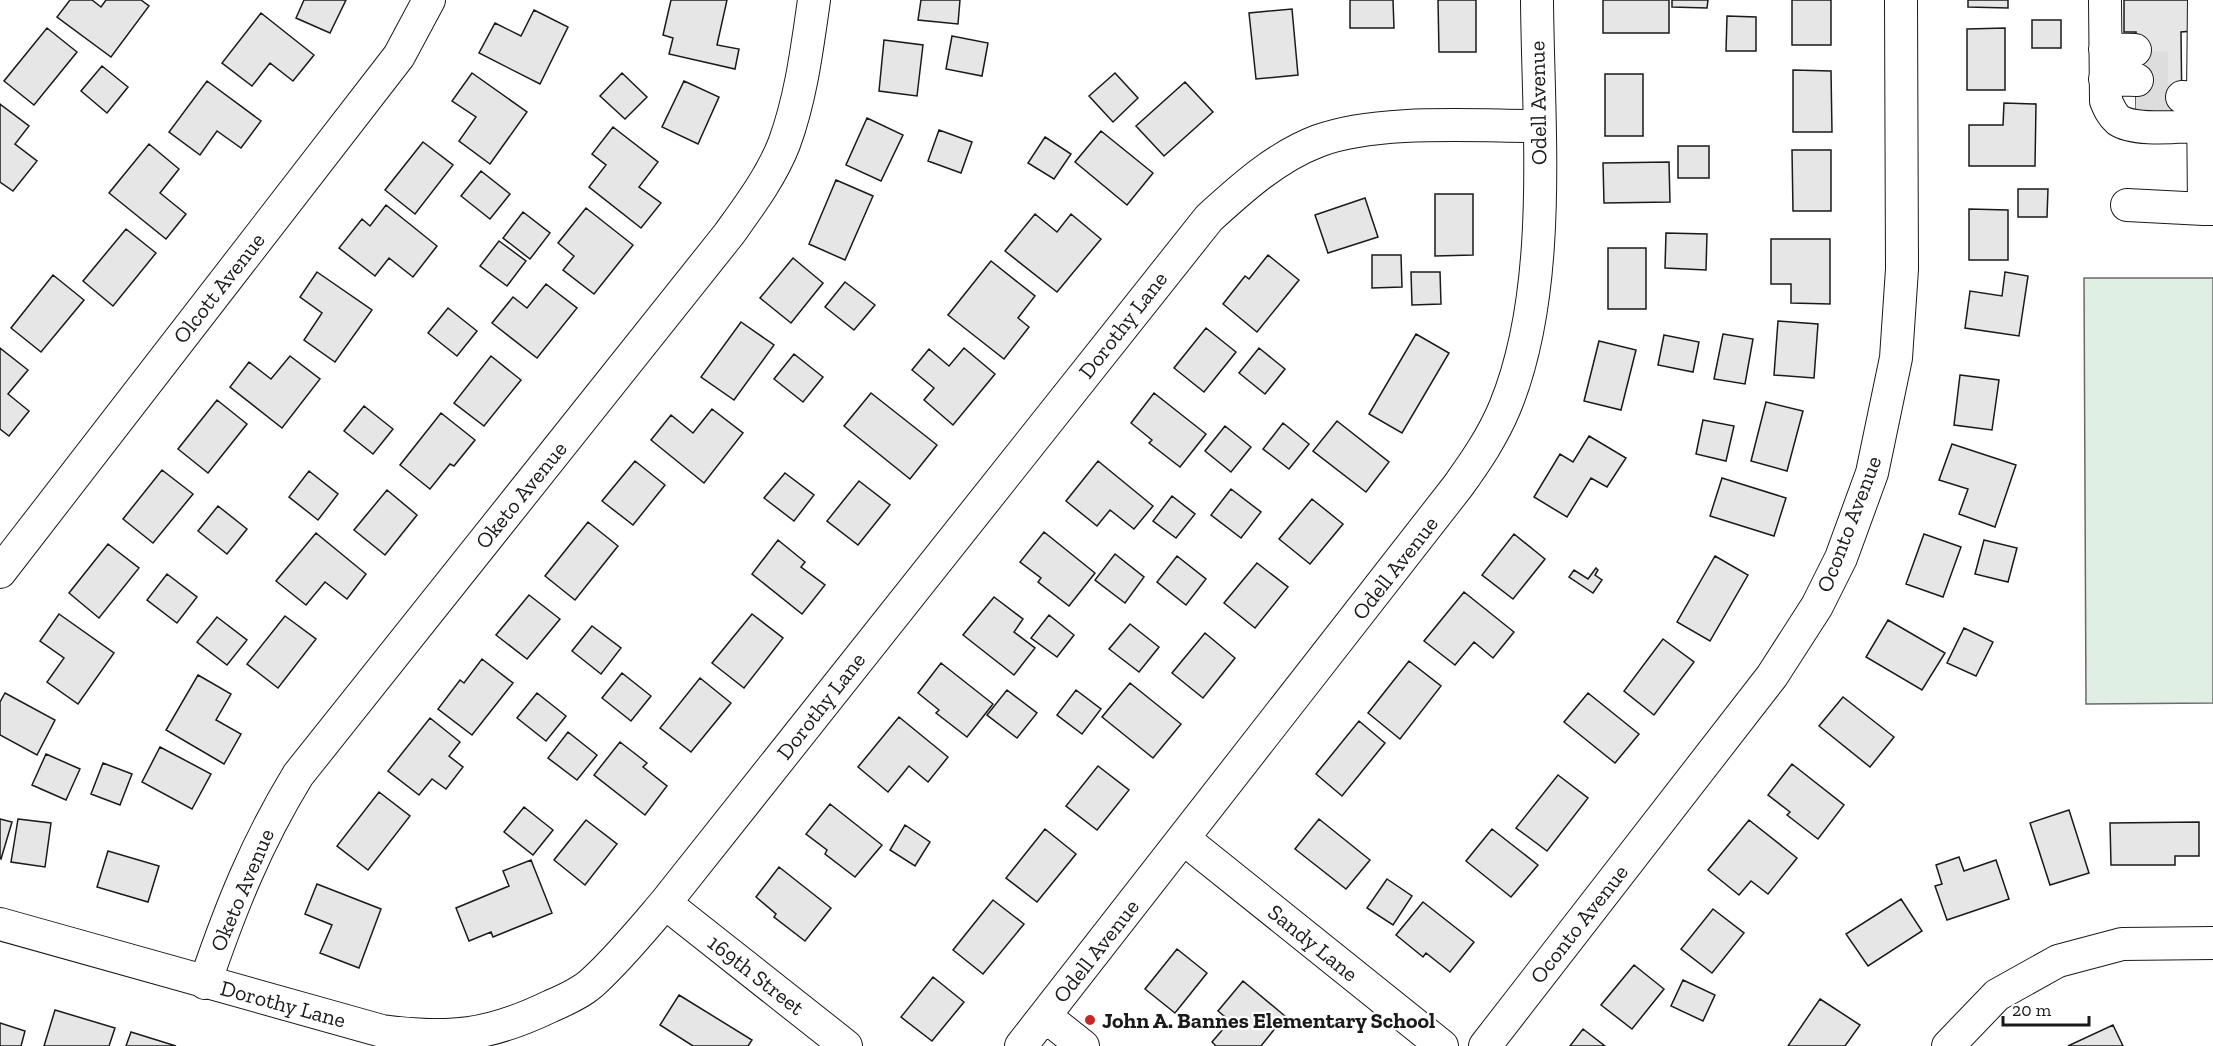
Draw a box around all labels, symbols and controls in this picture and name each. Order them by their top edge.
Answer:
street label: Odell Avenue [1523,41,1553,165]
street label: Olcott Avenue [167,227,271,349]
street label: Dorothy Lane [1073,266,1173,384]
street label: Oketo Avenue [469,436,573,554]
street label: Oconto Avenue [1811,452,1887,596]
street label: Odell Avenue [1346,511,1444,625]
street label: Dorothy Lane [771,647,871,765]
street label: Oketo Avenue [204,825,280,955]
street label: Oconto Avenue [1524,859,1634,989]
street label: Odell Avenue [1047,894,1145,1008]
street label: Sandy Lane [1263,898,1363,988]
street label: 169th Street [702,929,810,1022]
street label: Dorothy Lane [217,974,349,1034]
scale bar [2003,989,2088,1027]
text: 20 m [2012,999,2052,1021]
place label: John A. Bannes Elementary School [1102,1007,1435,1034]
marker: John A. Bannes Elementary School [1083,1013,1097,1027]

